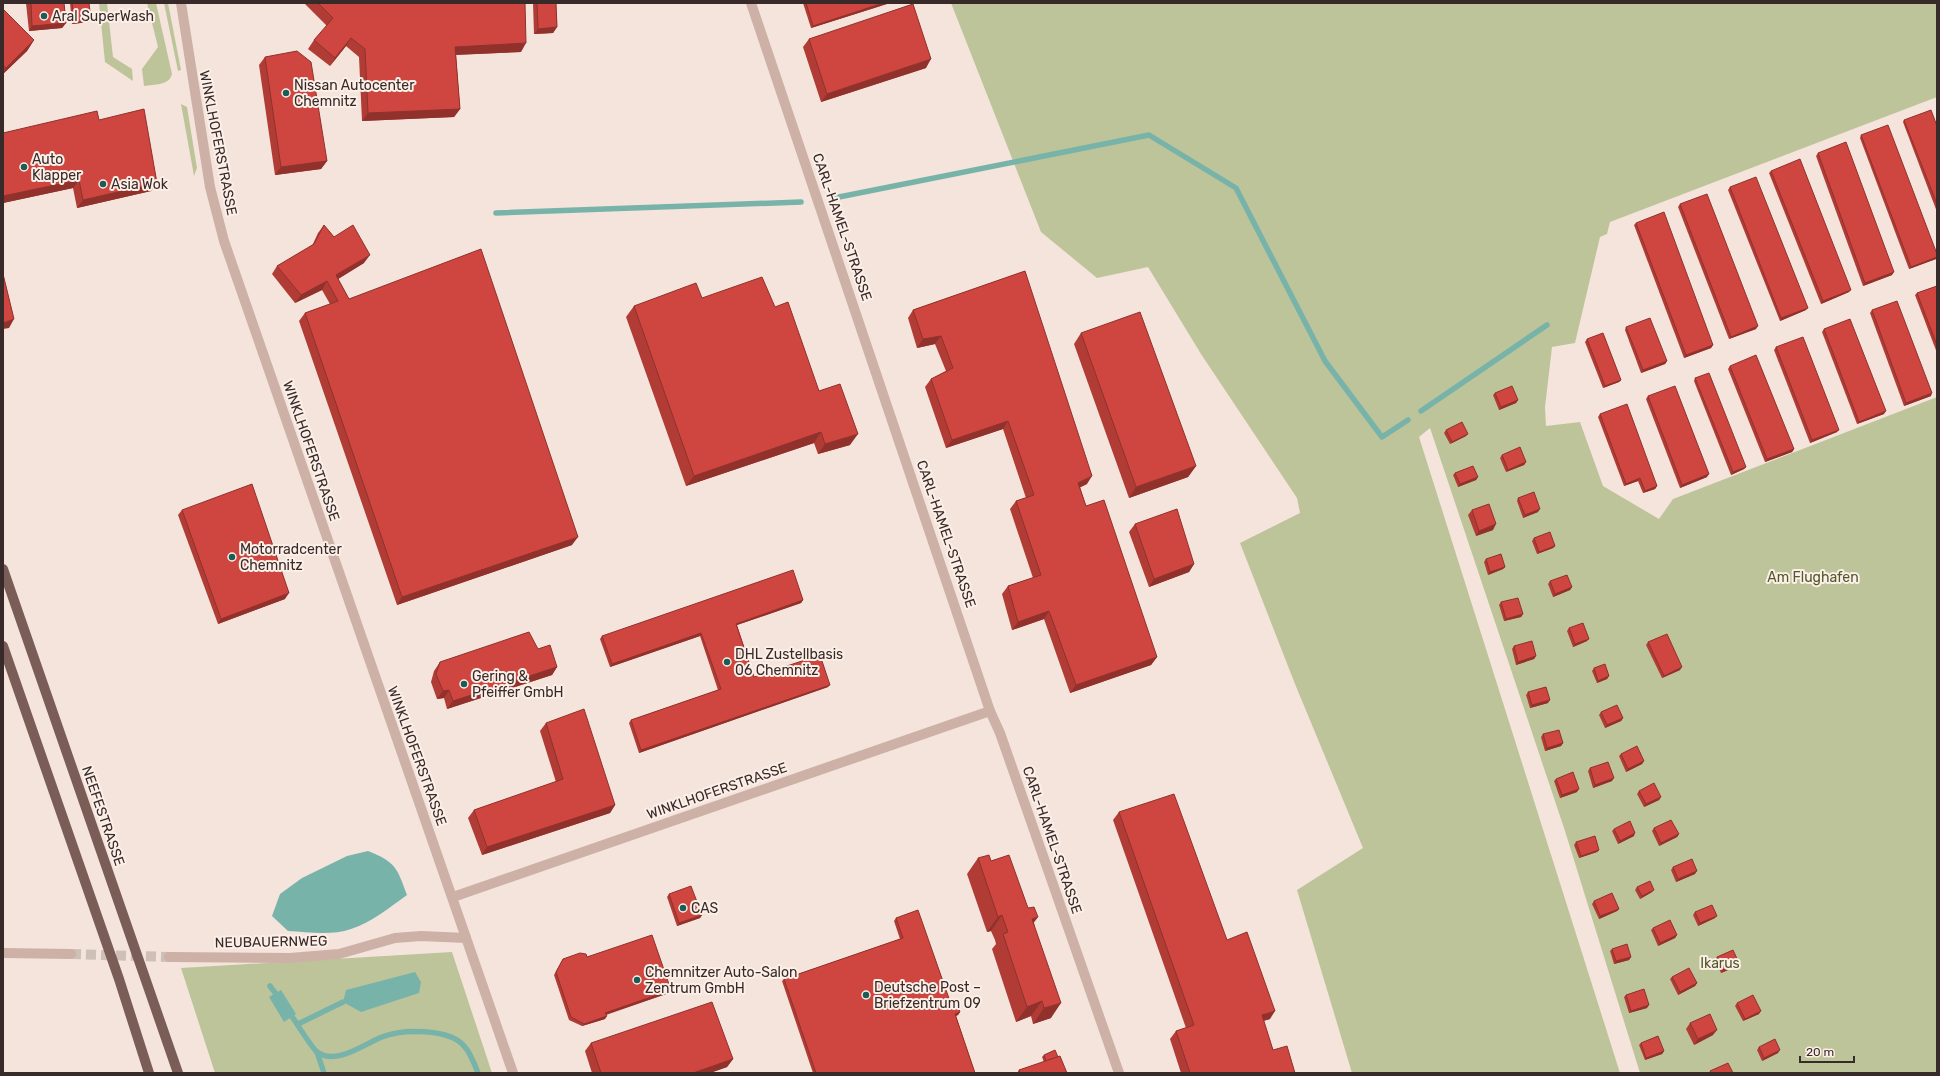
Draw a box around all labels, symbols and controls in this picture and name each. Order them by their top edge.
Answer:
place label: Aral SuperWash [52,8,154,25]
marker: Aral SuperWash [39,11,49,21]
street label: WINKLHOFERSTRASSE [196,69,240,217]
place label: Nissan Autocenter Chemnitz [294,77,415,110]
marker: Nissan Autocenter Chemnitz [281,88,291,98]
place label: Auto Klapper [32,151,82,184]
street label: CARL-HAMEL-STRASSE [809,151,875,303]
marker: Auto Klapper [19,162,29,172]
place label: Asia Wok [111,176,169,193]
marker: Asia Wok [98,179,108,189]
street label: WINKLHOFERSTRASSE [279,379,343,523]
street label: CARL-HAMEL-STRASSE [913,458,979,610]
place label: Motorradcenter Chemnitz [240,541,342,574]
marker: Motorradcenter Chemnitz [227,552,237,562]
park label: Am Flughafen [1767,569,1859,586]
place label: DHL Zustellbasis 06 Chemnitz [735,646,843,679]
marker: DHL Zustellbasis 06 Chemnitz [722,657,732,667]
place label: Gering & Pfeiffer GmbH [472,668,564,701]
marker: Gering & Pfeiffer GmbH [459,679,469,689]
street label: WINKLHOFERSTRASSE [384,684,450,828]
street label: WINKLHOFERSTRASSE [645,759,789,823]
street label: NEEFESTRASSE [78,764,128,868]
street label: CARL-HAMEL-STRASSE [1019,764,1085,916]
place label: CAS [691,900,718,917]
marker: CAS [678,903,688,913]
street label: NEUBAUERNWEG [214,933,328,951]
park label: Ikarus [1700,955,1740,972]
place label: Chemnitzer Auto-Salon Zentrum GmbH [645,964,798,997]
marker: Chemnitzer Auto-Salon Zentrum GmbH [632,975,642,985]
place label: Deutsche Post – Briefzentrum 09 [874,979,981,1012]
marker: Deutsche Post – Briefzentrum 09 [861,990,871,1000]
scale bar [1800,1038,1854,1064]
text: 20 m [1806,1045,1834,1059]

